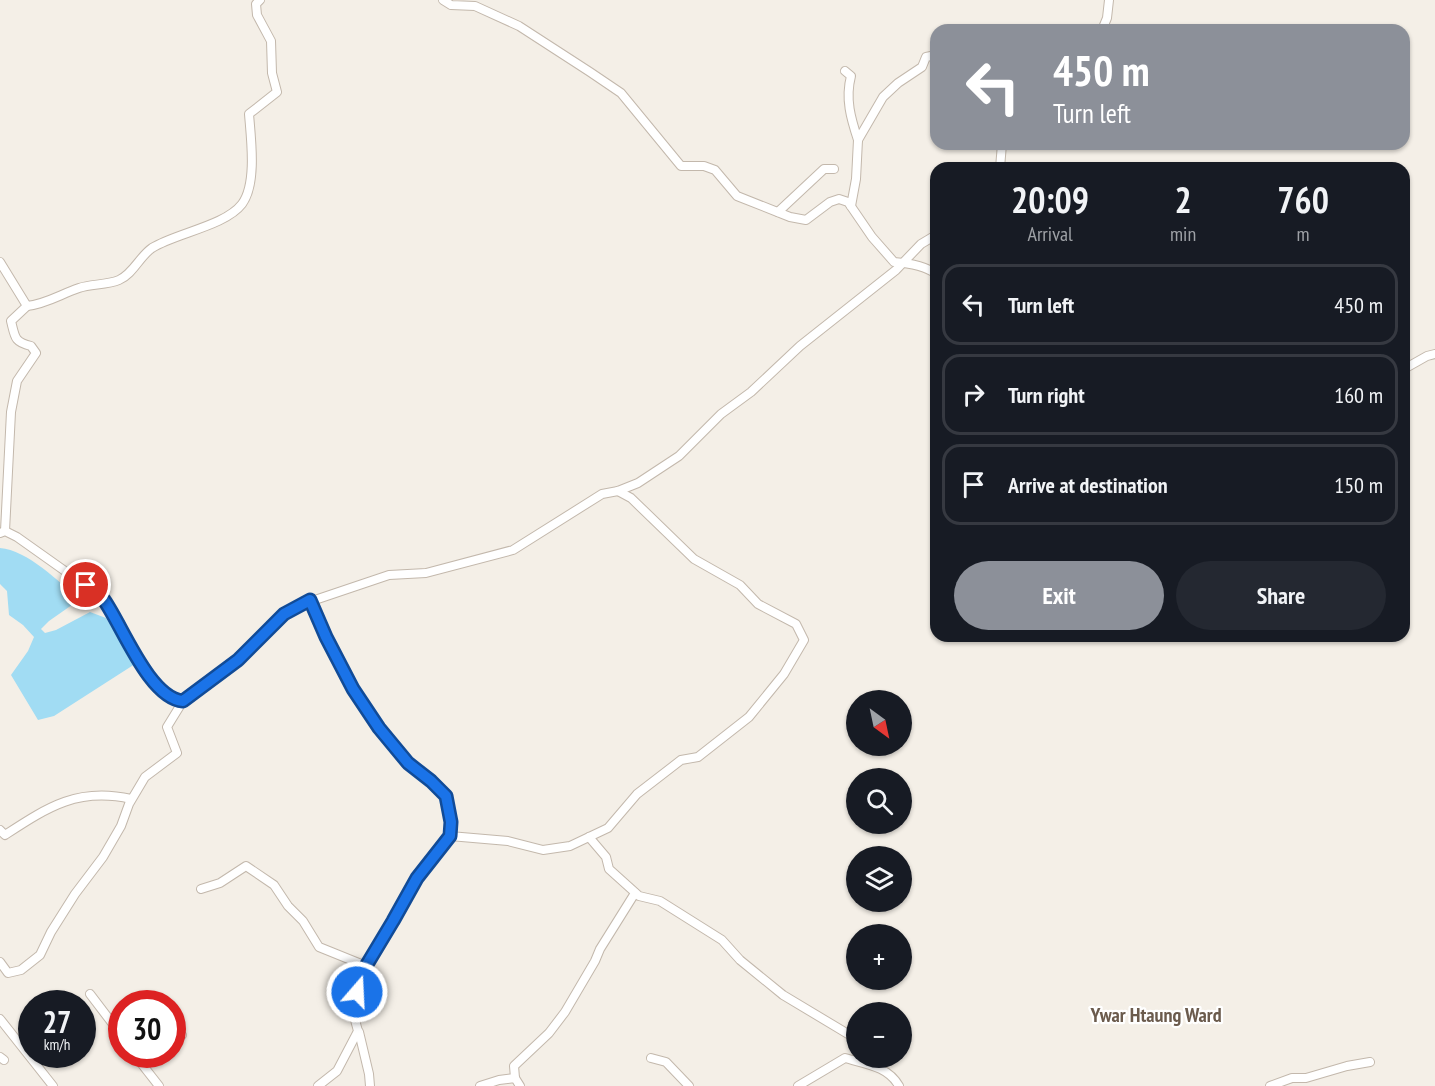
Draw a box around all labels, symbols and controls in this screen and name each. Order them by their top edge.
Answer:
text: 450 m [1053,43,1150,98]
icon: left [954,48,1032,126]
text: Turn left [1053,96,1131,130]
text: 20:09 [1011,176,1089,223]
text: 2 [1174,176,1192,223]
text: 760 [1277,176,1329,223]
text: Arrival [1027,221,1073,247]
text: min [1170,221,1196,247]
text: m [1297,221,1310,247]
icon: left [957,288,990,321]
text: Turn left [1008,291,1074,319]
text: 450 m [1334,291,1383,319]
icon: right [957,378,990,411]
text: Turn right [1008,381,1085,409]
text: 160 m [1334,381,1383,409]
icon: arrive [957,468,990,501]
text: Arrive at destination [1008,471,1168,499]
text: 150 m [1334,471,1383,499]
pin [60,559,111,610]
button: Exit [954,561,1164,630]
button: Share [1176,561,1386,630]
icon: arrive [69,568,102,601]
north arrow [846,690,912,756]
map controls [846,690,912,1068]
button: search [846,768,912,834]
button: layers [846,846,912,912]
button: + [846,924,912,990]
position arrow [325,960,389,1024]
speed limit sign: 30 [108,990,186,1068]
text: 27 [43,1002,71,1041]
button: − [846,1002,912,1068]
district label: Ywar Htaung Ward [1089,1002,1222,1028]
text: km/h [44,1035,70,1054]

